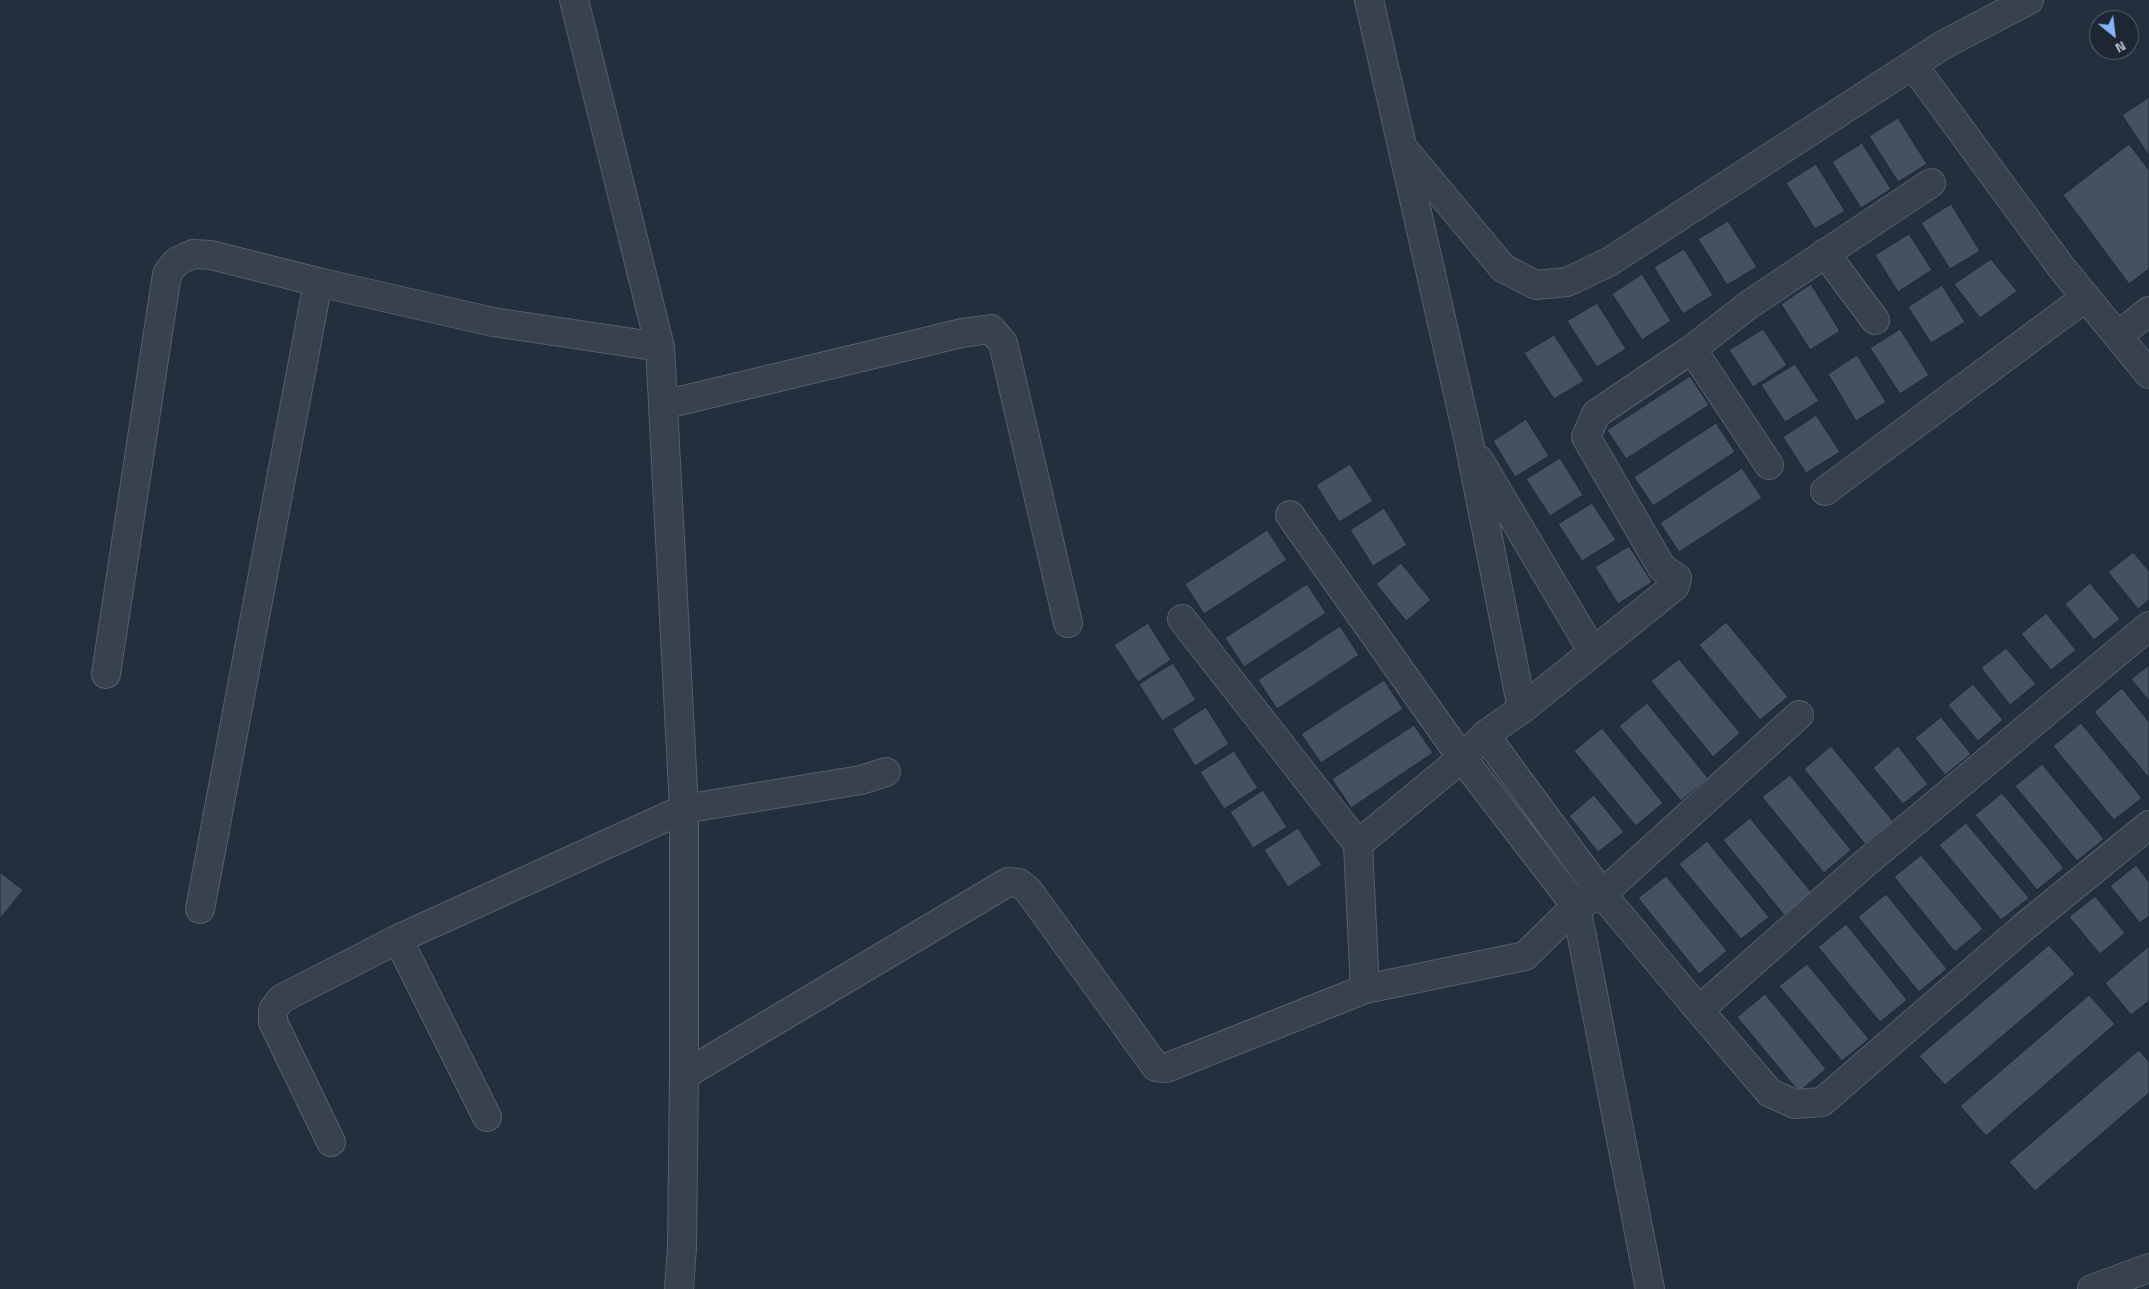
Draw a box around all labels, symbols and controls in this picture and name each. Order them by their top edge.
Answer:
north arrow [2089,10,2139,60]
text: N [2112,36,2130,59]

